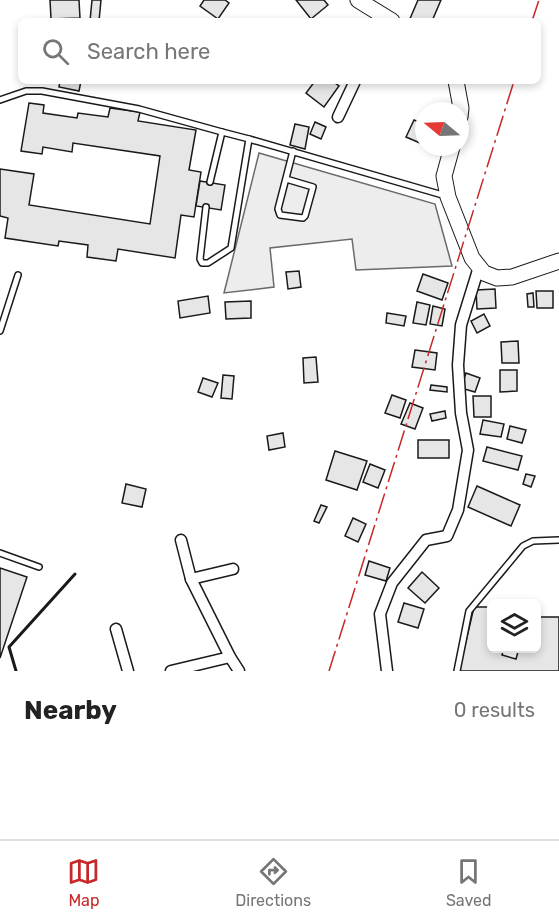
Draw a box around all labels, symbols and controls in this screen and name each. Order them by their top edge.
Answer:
search box [18,18,541,84]
icon: search [39,35,72,68]
text: Search here [87,38,210,65]
north arrow [415,102,469,156]
map controls [487,599,541,653]
button: layers [487,599,541,653]
text: Nearby [24,695,117,726]
text: 0 results [454,698,535,722]
tab: Map [67,855,100,910]
tab: Directions [235,855,311,910]
tab: Saved [446,855,492,910]

